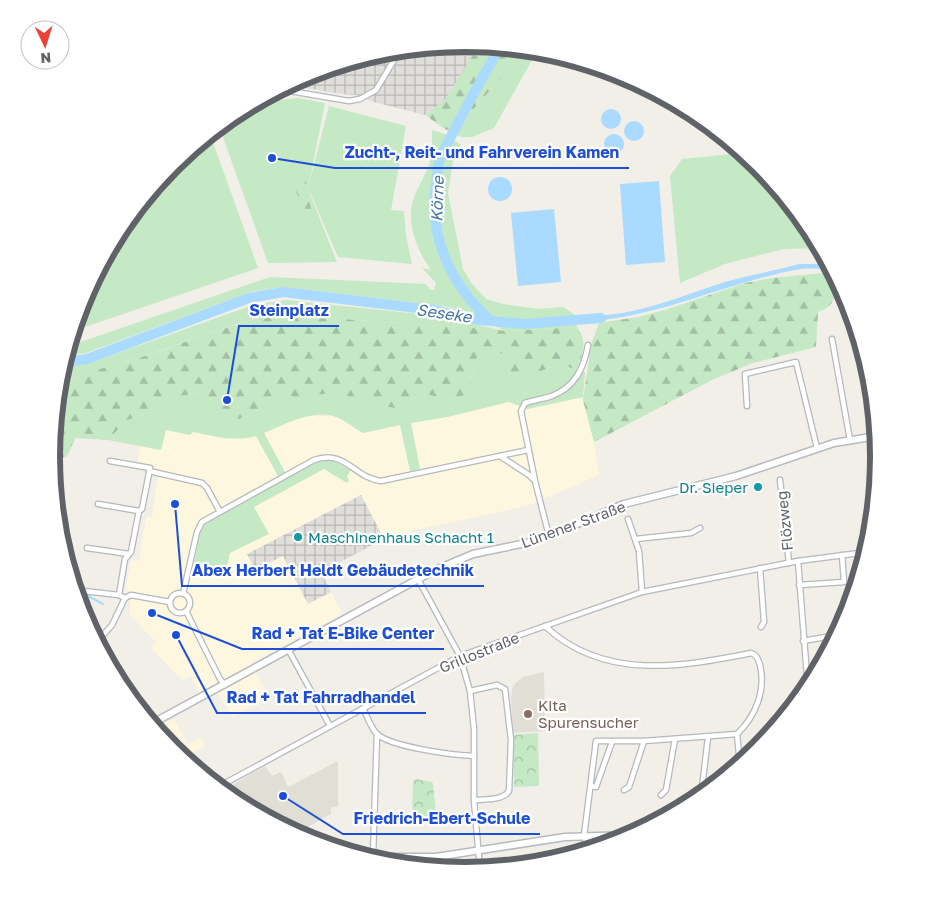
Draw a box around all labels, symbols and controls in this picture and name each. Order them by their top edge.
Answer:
north arrow [20,20,70,70]
text: N [40,50,52,67]
callout: Zucht-, Reit- und Fahrverein Kamen [335,137,629,168]
text: Zucht-, Reit- und Fahrverein Kamen [345,142,619,162]
water label: Körne [426,174,448,222]
callout: Steinplatz [239,295,339,326]
water label: Seseke [415,299,474,327]
text: Steinplatz [249,300,329,320]
place label: Dr. Sieper [679,478,748,496]
marker: Dr. Sieper [752,481,764,493]
street label: Flözweg [772,490,796,552]
street label: Lünener Straße [518,497,628,551]
place label: Maschinenhaus Schacht 1 [308,528,494,546]
marker: Maschinenhaus Schacht 1 [292,531,304,543]
callout: Abex Herbert Heldt Gebäudetechnik [182,555,484,586]
text: Abex Herbert Heldt Gebäudetechnik [192,560,475,580]
callout: Rad + Tat E-Bike Center [242,618,444,649]
text: Rad + Tat E-Bike Center [252,623,434,643]
street label: Grillostraße [436,628,522,676]
callout: Rad + Tat Fahrradhandel [217,682,426,713]
text: Rad + Tat Fahrradhandel [227,687,416,707]
place label: Kita Spurensucher [538,696,639,731]
marker: Kita Spurensucher [522,708,534,720]
callout: Friedrich-Ebert-Schule [343,803,540,834]
text: Friedrich-Ebert-Schule [354,808,530,828]

